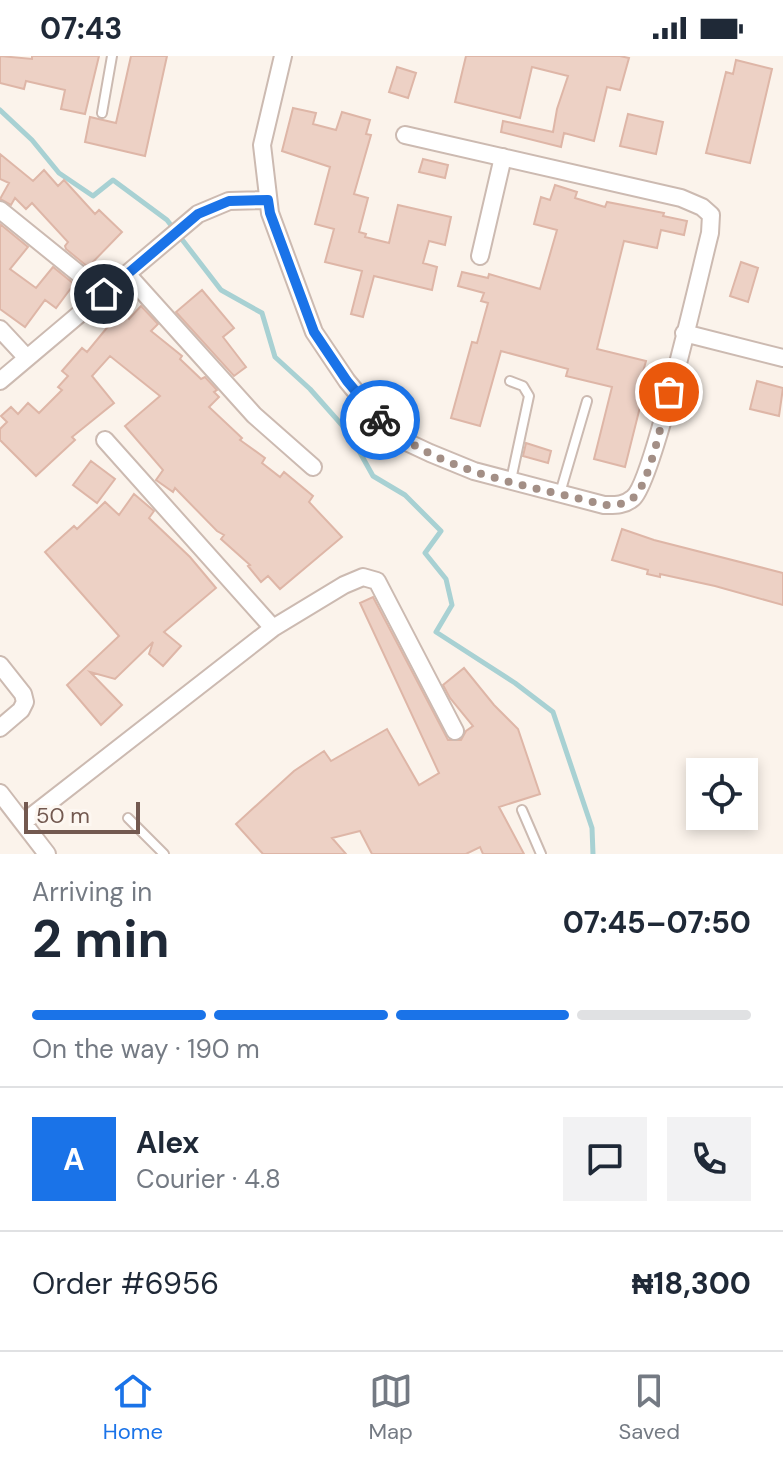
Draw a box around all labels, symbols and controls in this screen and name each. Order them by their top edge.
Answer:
text: 07:43 [40,9,122,48]
pin [70,260,138,328]
icon: home [82,272,126,316]
pin [635,358,703,426]
icon: bag [647,370,691,414]
courier [340,380,420,460]
icon: bike [358,398,402,442]
map controls [686,758,758,830]
button: locate [686,758,758,830]
scale bar [24,798,140,834]
text: 50 m [36,801,90,830]
text: Arriving in [32,875,152,909]
text: 07:45–07:50 [563,903,751,942]
text: 2 min [32,905,170,973]
text: On the way · 190 m [32,1032,260,1066]
button: chat [563,1117,647,1201]
button: phone [667,1117,751,1201]
text: Alex [136,1123,199,1162]
text: A [63,1140,85,1179]
text: Courier · 4.8 [136,1162,281,1196]
text: Order #6956 [32,1264,219,1303]
text: ₦18,300 [632,1264,751,1303]
tab: Home [103,1369,163,1446]
tab: Map [369,1369,413,1446]
tab: Saved [618,1369,680,1446]

